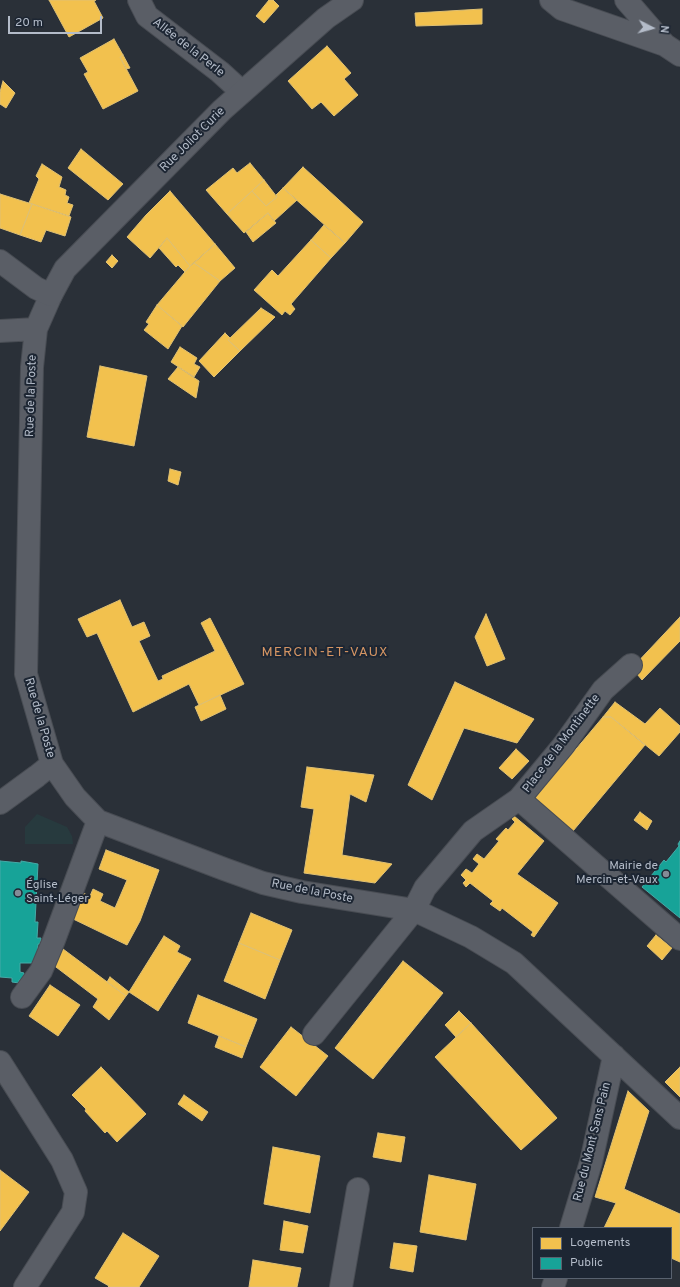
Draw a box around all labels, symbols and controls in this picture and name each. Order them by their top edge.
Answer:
scale bar [10,8,104,34]
north arrow [632,8,672,48]
text: 20 m [15,15,43,31]
street label: Allée de la Perle [149,16,227,80]
text: N [657,25,671,34]
street label: Rue Joliot Curie [158,105,228,175]
street label: Rue de la Poste [23,354,41,438]
district label: MERCIN-ET-VAUX [262,645,388,661]
street label: Rue de la Poste [21,676,57,760]
street label: Place de la Montinette [520,692,604,796]
place label: Mairie de Mercin-et-Vaux [576,860,658,888]
marker: Mairie de Mercin-et-Vaux [661,869,671,879]
street label: Rue de la Poste [270,877,354,907]
place label: Église Saint-Léger [26,879,89,907]
marker: Église Saint-Léger [13,888,23,898]
street label: Rue du Mont Sans Pain [571,1081,615,1203]
legend [532,1227,672,1279]
text: Logements [570,1235,630,1251]
text: Public [570,1255,603,1271]

